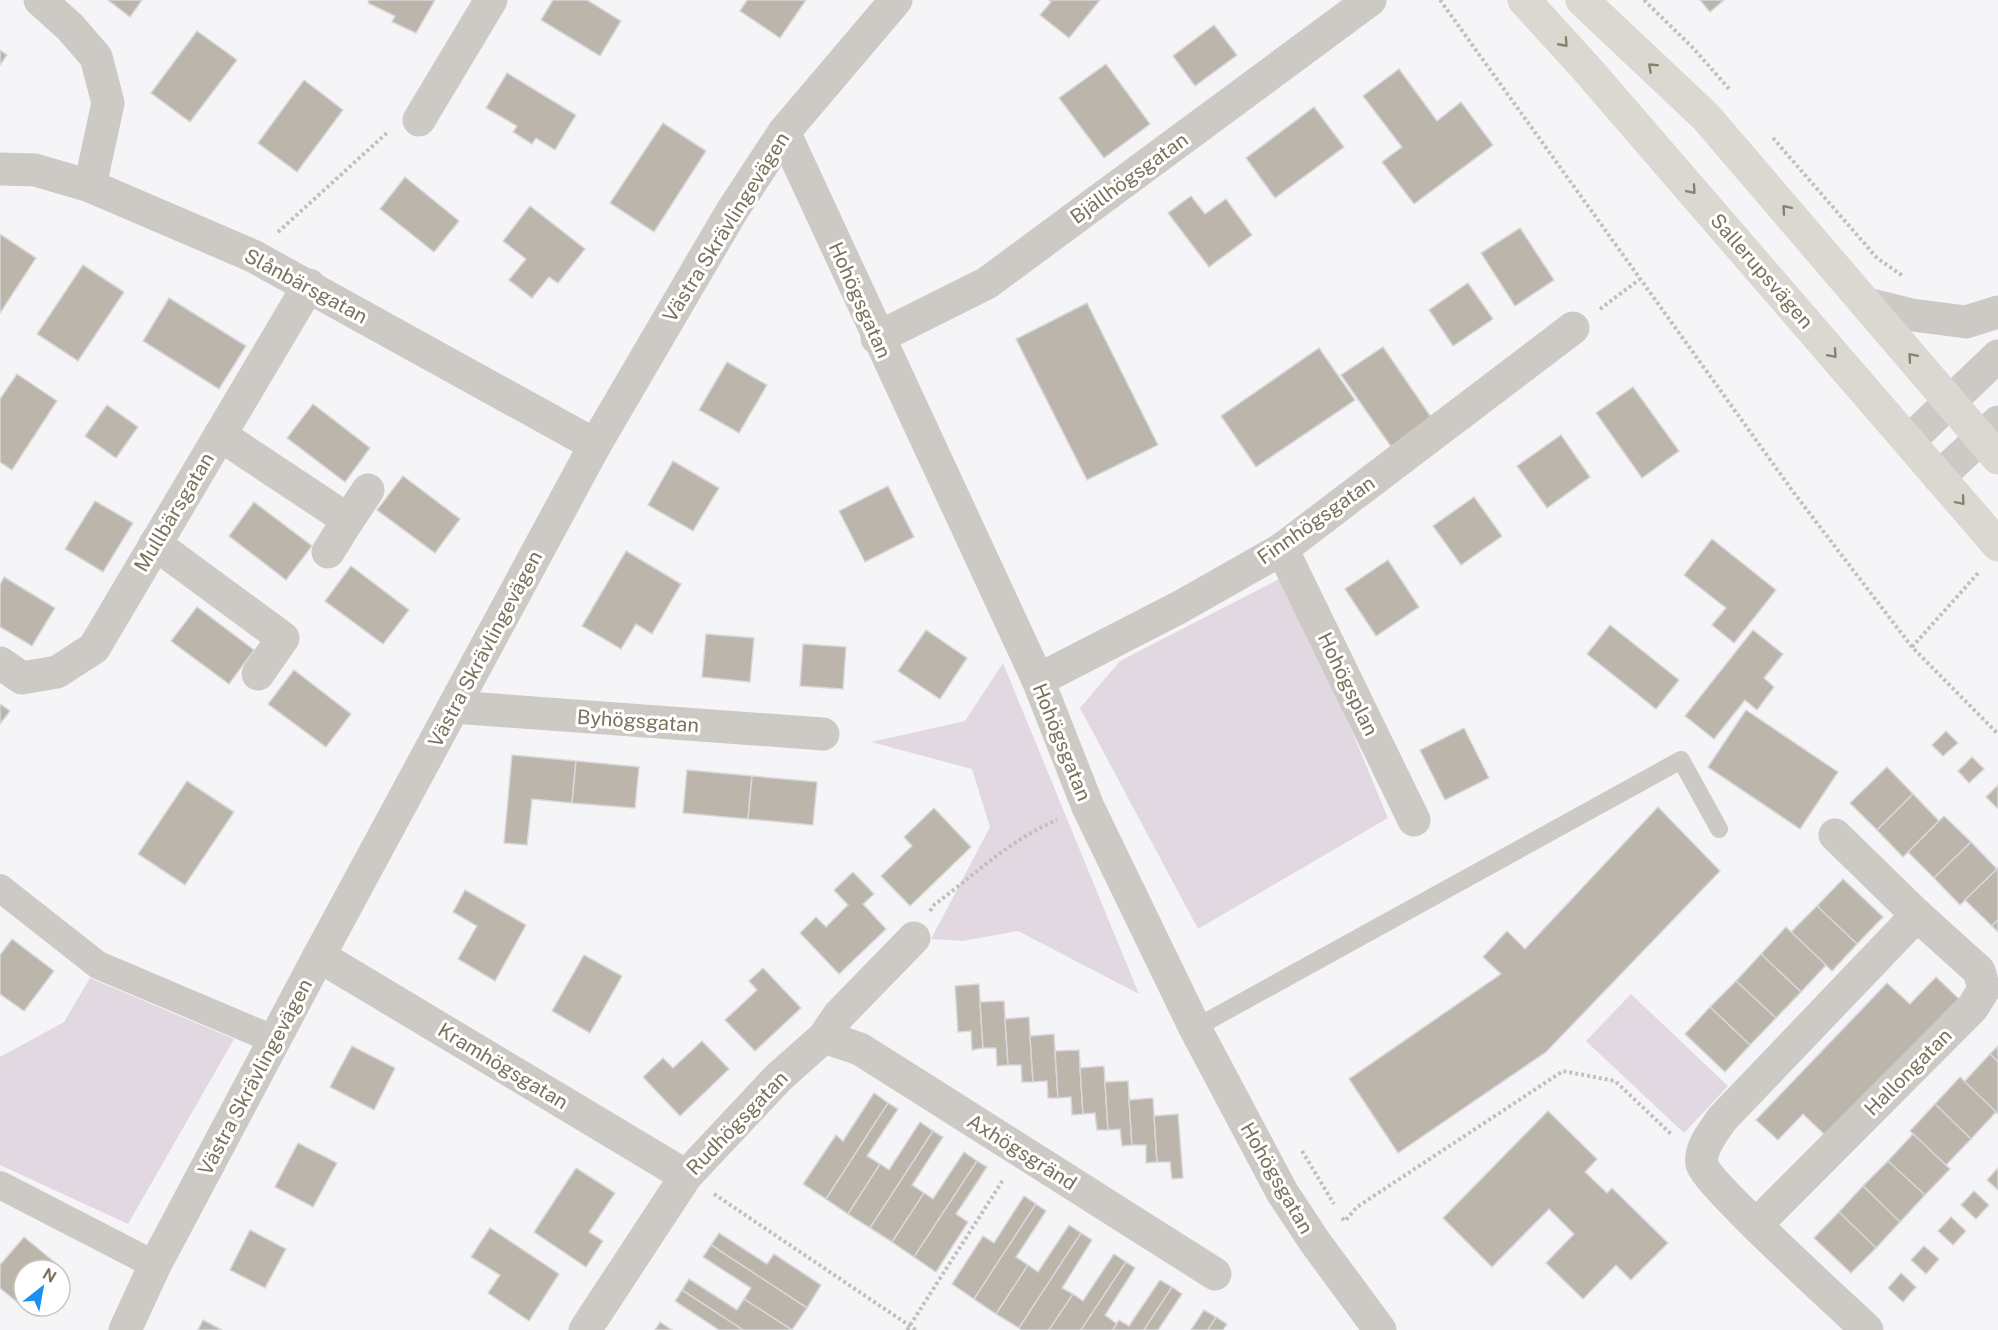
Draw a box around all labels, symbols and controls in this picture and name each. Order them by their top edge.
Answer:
one-way arrow [1557,36,1568,47]
one-way arrow [1649,63,1659,74]
street label: Bjällhögsgatan [1066,127,1192,229]
street label: Västra Skrävlingevägen [658,128,794,326]
one-way arrow [1685,183,1696,194]
one-way arrow [1782,205,1793,216]
street label: Sallerupsvägen [1706,209,1818,333]
street label: Hohögsgatan [824,238,896,362]
street label: Slånbärsgatan [240,244,372,328]
one-way arrow [1826,347,1837,358]
one-way arrow [1909,353,1920,364]
street label: Mullbärsgatan [129,448,219,576]
street label: Finnhögsgatan [1253,471,1379,569]
one-way arrow [1953,494,1964,505]
street label: Västra Skrävlingevägen [423,547,547,751]
street label: Hohögsplan [1313,628,1383,740]
street label: Hohögsgatan [1028,680,1096,804]
street label: Byhögsgatan [576,705,700,737]
street label: Västra Skrävlingevägen [193,975,317,1179]
street label: Kramhögsgatan [434,1018,572,1114]
street label: Hallongatan [1859,1023,1957,1121]
street label: Rudhögsgatan [681,1066,793,1180]
street label: Axhögsgränd [963,1109,1081,1195]
street label: Hohögsgatan [1235,1118,1319,1238]
north arrow [12,1258,72,1318]
text: N [39,1264,60,1287]

